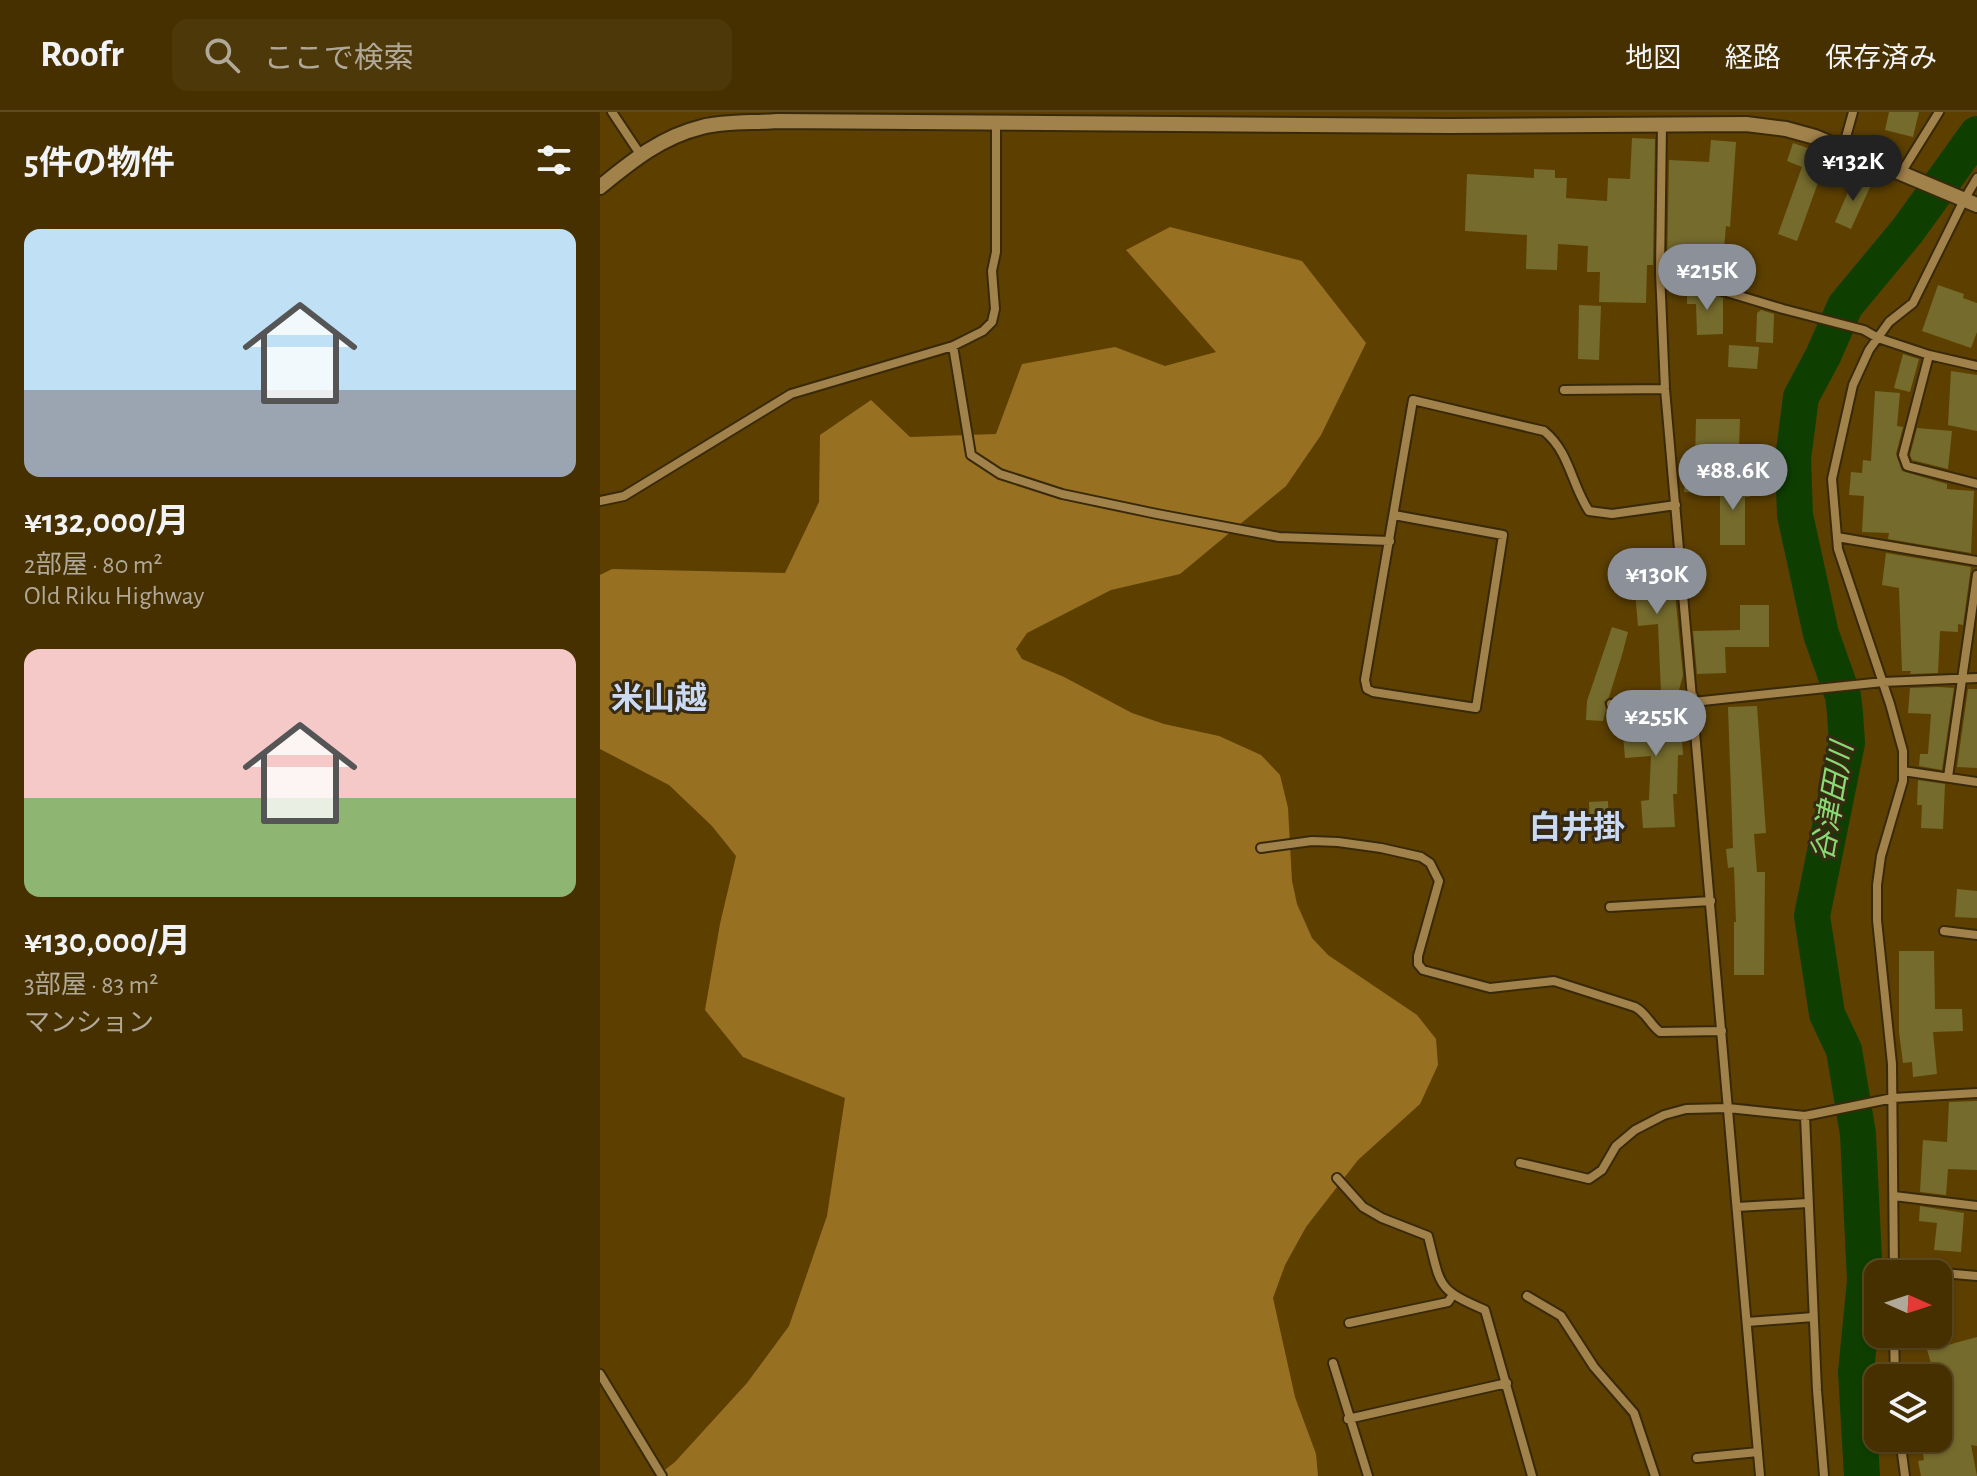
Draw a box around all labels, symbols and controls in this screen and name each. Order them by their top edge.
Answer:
search box [172,19,732,91]
icon: search [200,33,244,77]
text: Roofr [40,36,124,74]
text: ここで検索 [264,44,414,74]
text: 地図 [1625,45,1681,73]
text: 経路 [1725,45,1781,73]
text: 保存済み [1825,45,1937,73]
pin: ¥132K [1797,135,1909,203]
icon: filters [532,138,576,182]
text: 5件の物件 [24,147,175,181]
text: ¥132K [1822,148,1884,174]
pin: ¥215K [1651,244,1763,312]
text: ¥215K [1676,257,1738,283]
icon: home [228,281,372,425]
pin: ¥88.6K [1668,444,1798,512]
text: ¥88.6K [1696,457,1770,483]
text: ¥132,000/月 [24,505,189,539]
pin: ¥130K [1601,548,1713,616]
text: 2部屋 · 80 m² [24,552,163,578]
text: ¥130K [1626,561,1688,587]
text: Old Riku Highway [24,583,204,609]
district label: 米山越 [611,681,707,715]
pin: ¥255K [1600,690,1712,758]
icon: home [228,701,372,845]
text: ¥255K [1624,703,1688,729]
water label: 谷津田川 [1806,737,1859,864]
district label: 白井掛 [1529,810,1625,844]
text: ¥130,000/月 [24,925,191,959]
text: 3部屋 · 83 m² [24,972,158,998]
text: マンション [24,1010,154,1036]
north arrow [1864,1260,1952,1348]
map controls [1864,1260,1952,1452]
button: layers [1864,1364,1952,1452]

